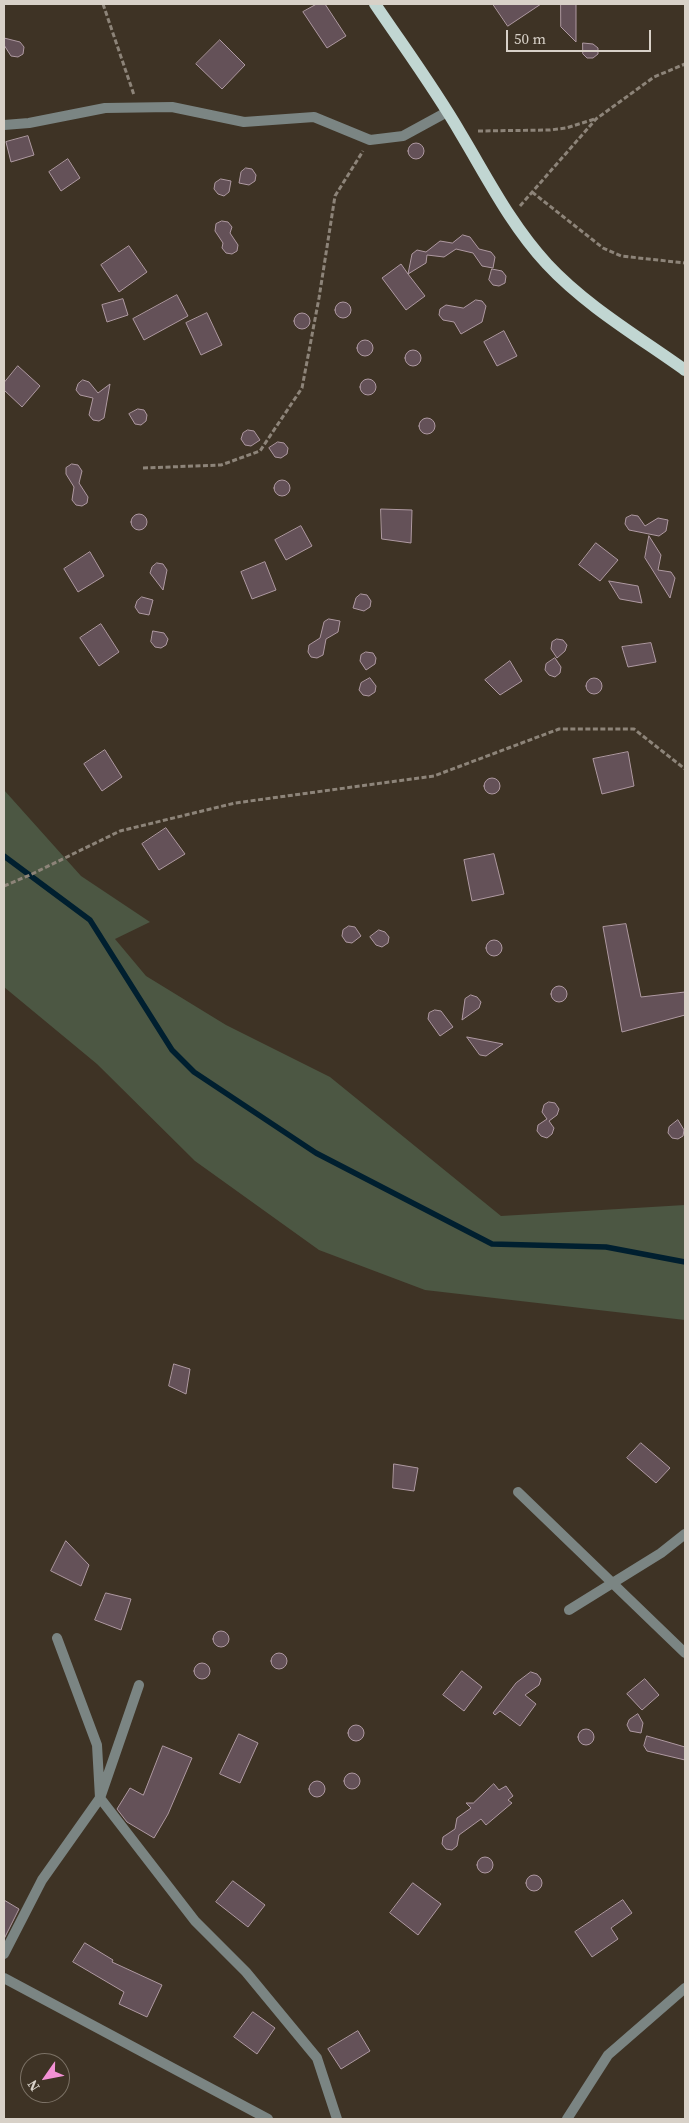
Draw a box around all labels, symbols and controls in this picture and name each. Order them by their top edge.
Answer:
scale bar [509,20,654,52]
text: 50 m [514,28,546,49]
north arrow [20,2053,70,2103]
text: N [22,2076,44,2095]

